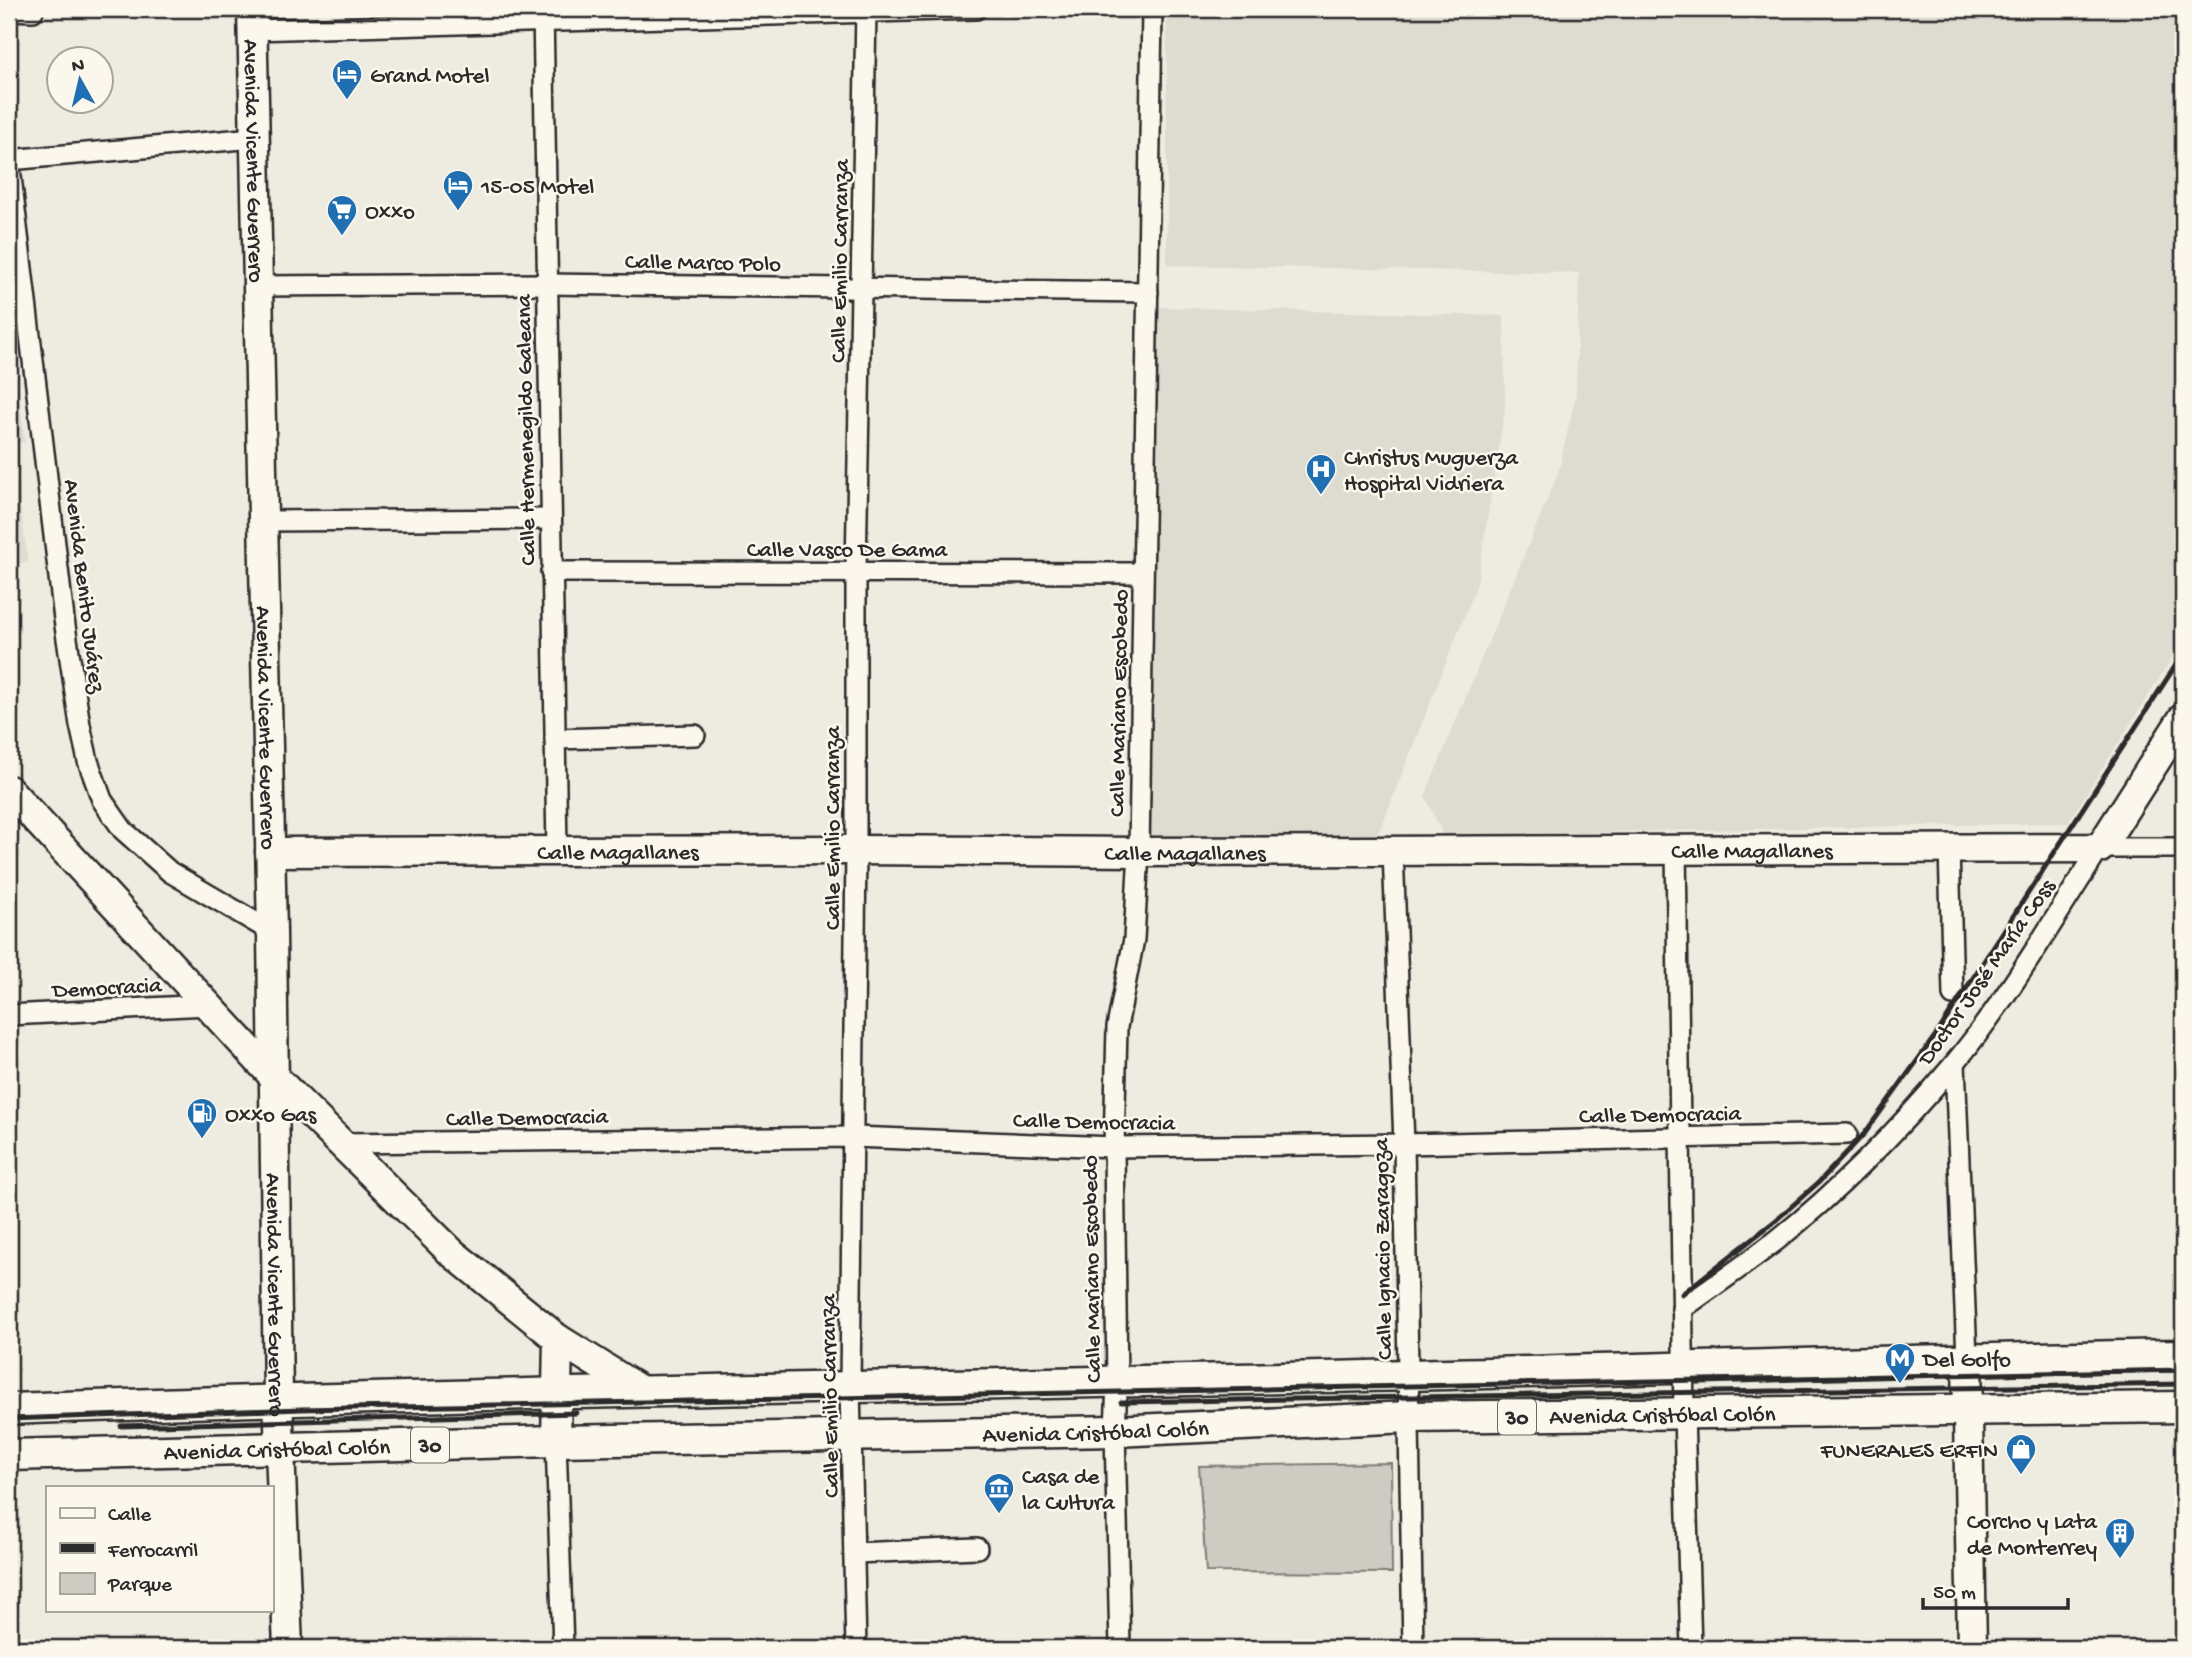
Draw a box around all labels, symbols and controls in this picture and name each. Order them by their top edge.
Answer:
street label: Avenida Vicente Guerrero [236,39,268,283]
north arrow [46,46,116,116]
text: N [70,54,86,79]
hotel icon: Grand Motel [330,57,364,101]
place label: Grand Motel [370,64,490,91]
street label: Calle Emilio Carranza [826,158,857,363]
hotel icon: 15-05 Motel [441,168,475,212]
place label: 15-05 Motel [480,175,594,202]
supermarket icon: Oxxo [325,193,359,237]
place label: Oxxo [365,200,415,227]
street label: Calle Marco Polo [625,250,781,279]
street label: Calle Hermenegildo Galeana [512,293,543,566]
place label: Christus Muguerza Hospital Vidriera [1344,446,1519,499]
hospital icon: Christus Muguerza Hospital Vidriera [1304,452,1338,496]
street label: Avenida Benito Juárez [56,478,109,696]
street label: Calle Vasco De Gama [747,538,949,565]
street label: Calle Mariano Escobedo [1105,589,1136,817]
street label: Avenida Vicente Guerrero [248,606,280,850]
street label: Calle Emilio Carranza [821,725,848,930]
street label: Calle Magallanes [1671,839,1833,867]
street label: Calle Magallanes [537,841,699,868]
street label: Calle Magallanes [1104,841,1266,869]
street label: Doctor José María Coss [1912,874,2063,1073]
street label: Democracia [50,973,164,1006]
fuel station icon: Oxxo Gas [185,1096,219,1140]
street label: Calle Democracia [1579,1102,1743,1131]
place label: Oxxo Gas [225,1103,317,1130]
street label: Calle Democracia [446,1105,610,1134]
street label: Calle Democracia [1013,1109,1176,1138]
street label: Calle Ignacio Zaragoza [1369,1137,1400,1360]
street label: Calle Mariano Escobedo [1078,1155,1109,1383]
street label: Avenida Vicente Guerrero [258,1173,289,1417]
street label: Calle Emilio Carranza [816,1293,847,1498]
metro station icon: Del Golfo [1883,1341,1917,1385]
place label: Del Golfo [1921,1348,2011,1375]
road number: 30 [1498,1400,1536,1434]
street label: Avenida Cristóbal Colón [1549,1402,1776,1432]
street label: Avenida Cristóbal Colón [982,1417,1210,1450]
road number: 30 [411,1428,449,1462]
shop icon: FUNERALES ERFIN [2004,1432,2038,1476]
street label: Avenida Cristóbal Colón [163,1435,391,1468]
place label: FUNERALES ERFIN [1819,1439,1998,1466]
place label: Casa de la Cultura [1022,1465,1116,1518]
museum icon: Casa de la Cultura [982,1471,1016,1515]
legend [46,1486,273,1612]
text: Calle [108,1504,152,1529]
place label: Corcho y Lata de Monterrey [1967,1510,2098,1563]
building icon: Corcho y Lata de Monterrey [2103,1516,2137,1560]
text: Ferrocarril [107,1540,198,1565]
scale bar [1923,1566,2068,1610]
text: Parque [107,1574,173,1599]
text: 50 m [1933,1582,1976,1607]

